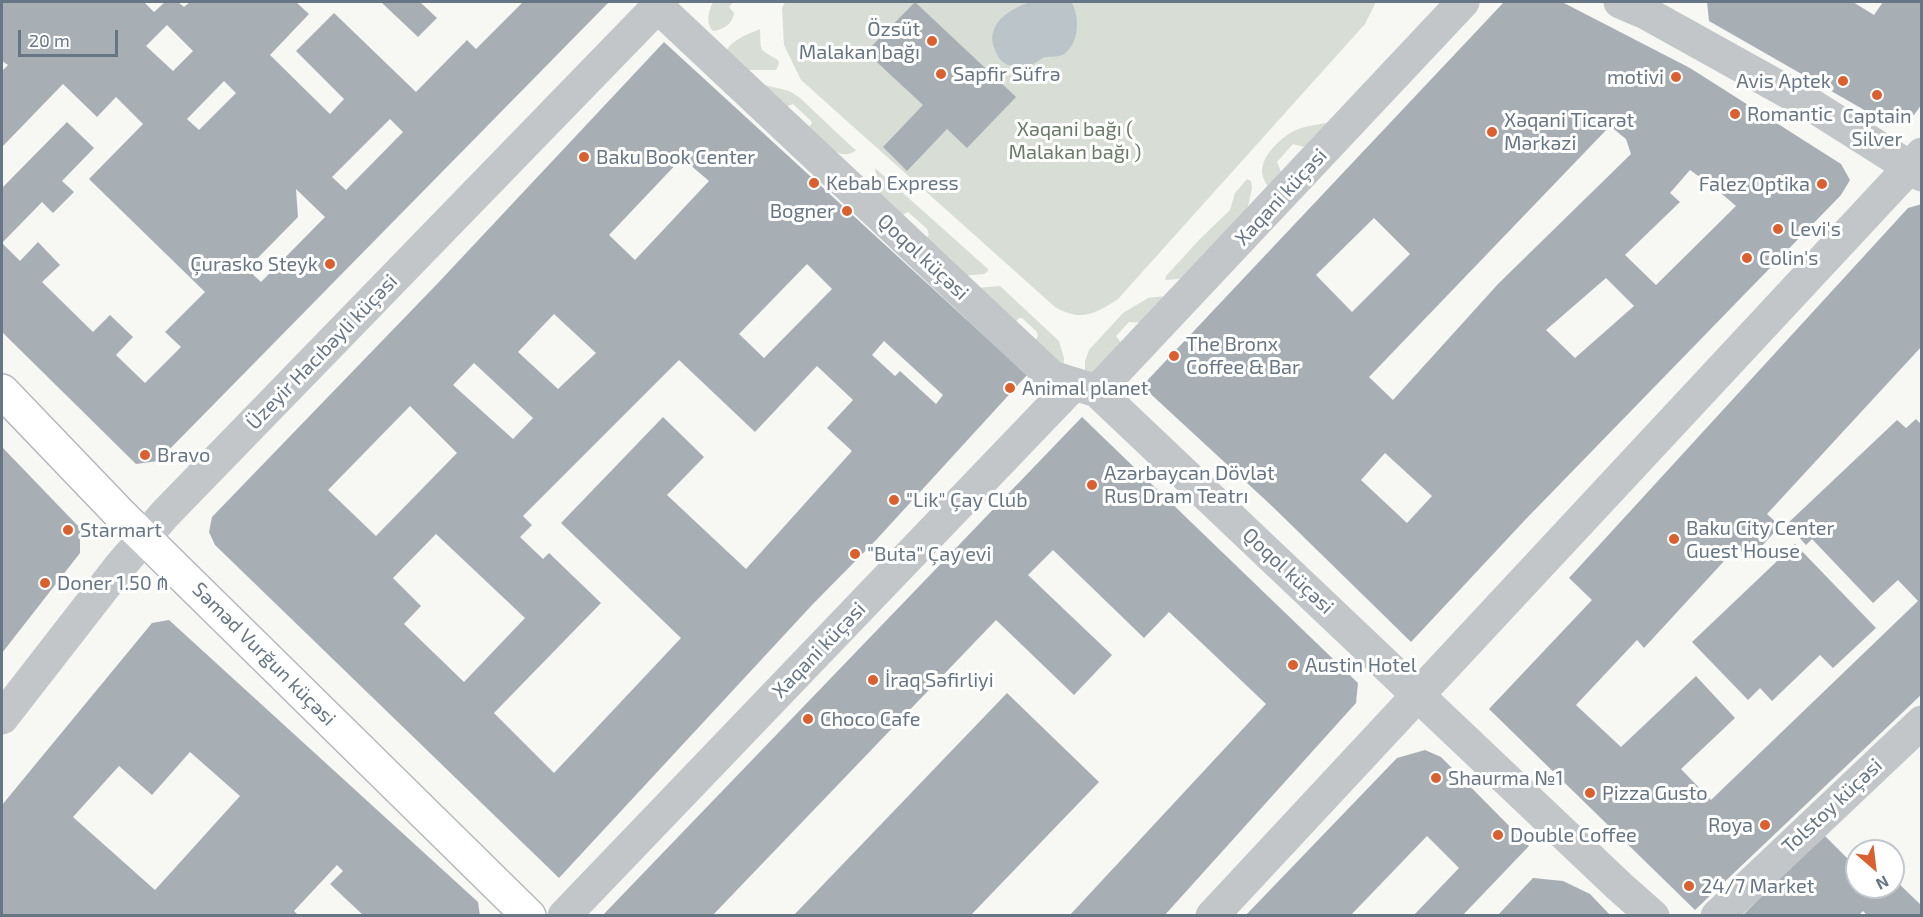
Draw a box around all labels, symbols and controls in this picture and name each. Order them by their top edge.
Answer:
place label: Özsüt Malakan bağı [799,17,920,64]
scale bar [21,18,122,56]
text: 20 m [29,29,70,51]
marker: Özsüt Malakan bağı [925,34,939,48]
place label: Sapfir Süfrə [953,62,1060,86]
place label: motivi [1607,65,1664,89]
marker: Sapfir Süfrə [934,67,948,81]
place label: Avis Aptek [1736,69,1831,93]
marker: motivi [1669,70,1683,84]
marker: Avis Aptek [1836,74,1850,88]
marker: Captain Silver [1870,88,1884,102]
place label: Romantic [1747,102,1833,126]
place label: Captain Silver [1842,104,1912,151]
marker: Romantic [1728,107,1742,121]
place label: Xəqani Ticarət Mərkəzi [1504,108,1634,155]
park label: Xəqani bağı ( Malakan bağı ) [1009,117,1141,164]
marker: Xəqani Ticarət Mərkəzi [1485,125,1499,139]
street label: Xaqani küçəsi [1230,144,1332,250]
place label: Baku Book Center [596,145,755,169]
marker: Baku Book Center [577,150,591,164]
place label: Kebab Express [826,171,959,195]
place label: Falez Optika [1699,172,1810,196]
marker: Kebab Express [807,176,821,190]
marker: Falez Optika [1815,177,1829,191]
place label: Bogner [770,199,835,223]
marker: Bogner [840,204,854,218]
street label: Qoqol küçəsi [873,209,973,305]
place label: Levi's [1790,217,1841,241]
marker: Levi's [1771,222,1785,236]
place label: Colin's [1759,246,1818,270]
marker: Colin's [1740,251,1754,265]
place label: Çurasko Steyk [190,252,318,276]
marker: Çurasko Steyk [323,257,337,271]
street label: Üzeyir Hacıbəyli küçəsi [242,269,402,435]
place label: The Bronx Coffee & Bar [1186,332,1300,379]
marker: The Bronx Coffee & Bar [1167,349,1181,363]
place label: Animal planet [1022,376,1148,400]
marker: Animal planet [1003,381,1017,395]
place label: Bravo [157,443,210,467]
marker: Bravo [138,448,152,462]
place label: Azərbaycan Dövlət Rus Dram Teatrı [1104,461,1274,508]
marker: Azərbaycan Dövlət Rus Dram Teatrı [1085,478,1099,492]
place label: "Lik" Çay Club [906,488,1028,512]
marker: "Lik" Çay Club [887,493,901,507]
place label: Baku City Center Guest House [1686,516,1835,563]
place label: Starmart [80,518,162,542]
marker: Starmart [61,523,75,537]
street label: Qoqol küçəsi [1238,523,1338,619]
marker: Baku City Center Guest House [1667,532,1681,546]
place label: "Buta" Çay evi [867,542,991,566]
marker: "Buta" Çay evi [848,547,862,561]
place label: Doner 1.50 ₼ [57,571,169,595]
marker: Doner 1.50 ₼ [38,576,52,590]
street label: Səməd Vurğun küçəsi [187,577,341,731]
street label: Xaqani küçəsi [767,597,871,703]
place label: Austin Hotel [1305,653,1417,677]
marker: Austin Hotel [1286,658,1300,672]
place label: İraq Səfirliyi [885,668,994,692]
marker: İraq Səfirliyi [866,673,880,687]
place label: Choco Cafe [820,707,920,731]
marker: Choco Cafe [801,712,815,726]
street label: Tolstoy küçəsi [1777,754,1887,858]
place label: Shaurma №1 [1448,766,1564,790]
marker: Shaurma №1 [1429,771,1443,785]
place label: Pizza Gusto [1602,781,1708,805]
marker: Pizza Gusto [1583,786,1597,800]
place label: Roya [1708,813,1753,837]
marker: Roya [1758,818,1772,832]
place label: Double Coffee [1510,823,1637,847]
marker: Double Coffee [1491,828,1505,842]
north arrow [1845,839,1905,899]
text: N [1873,872,1892,895]
place label: 24/7 Market [1701,874,1814,898]
marker: 24/7 Market [1682,879,1696,893]

